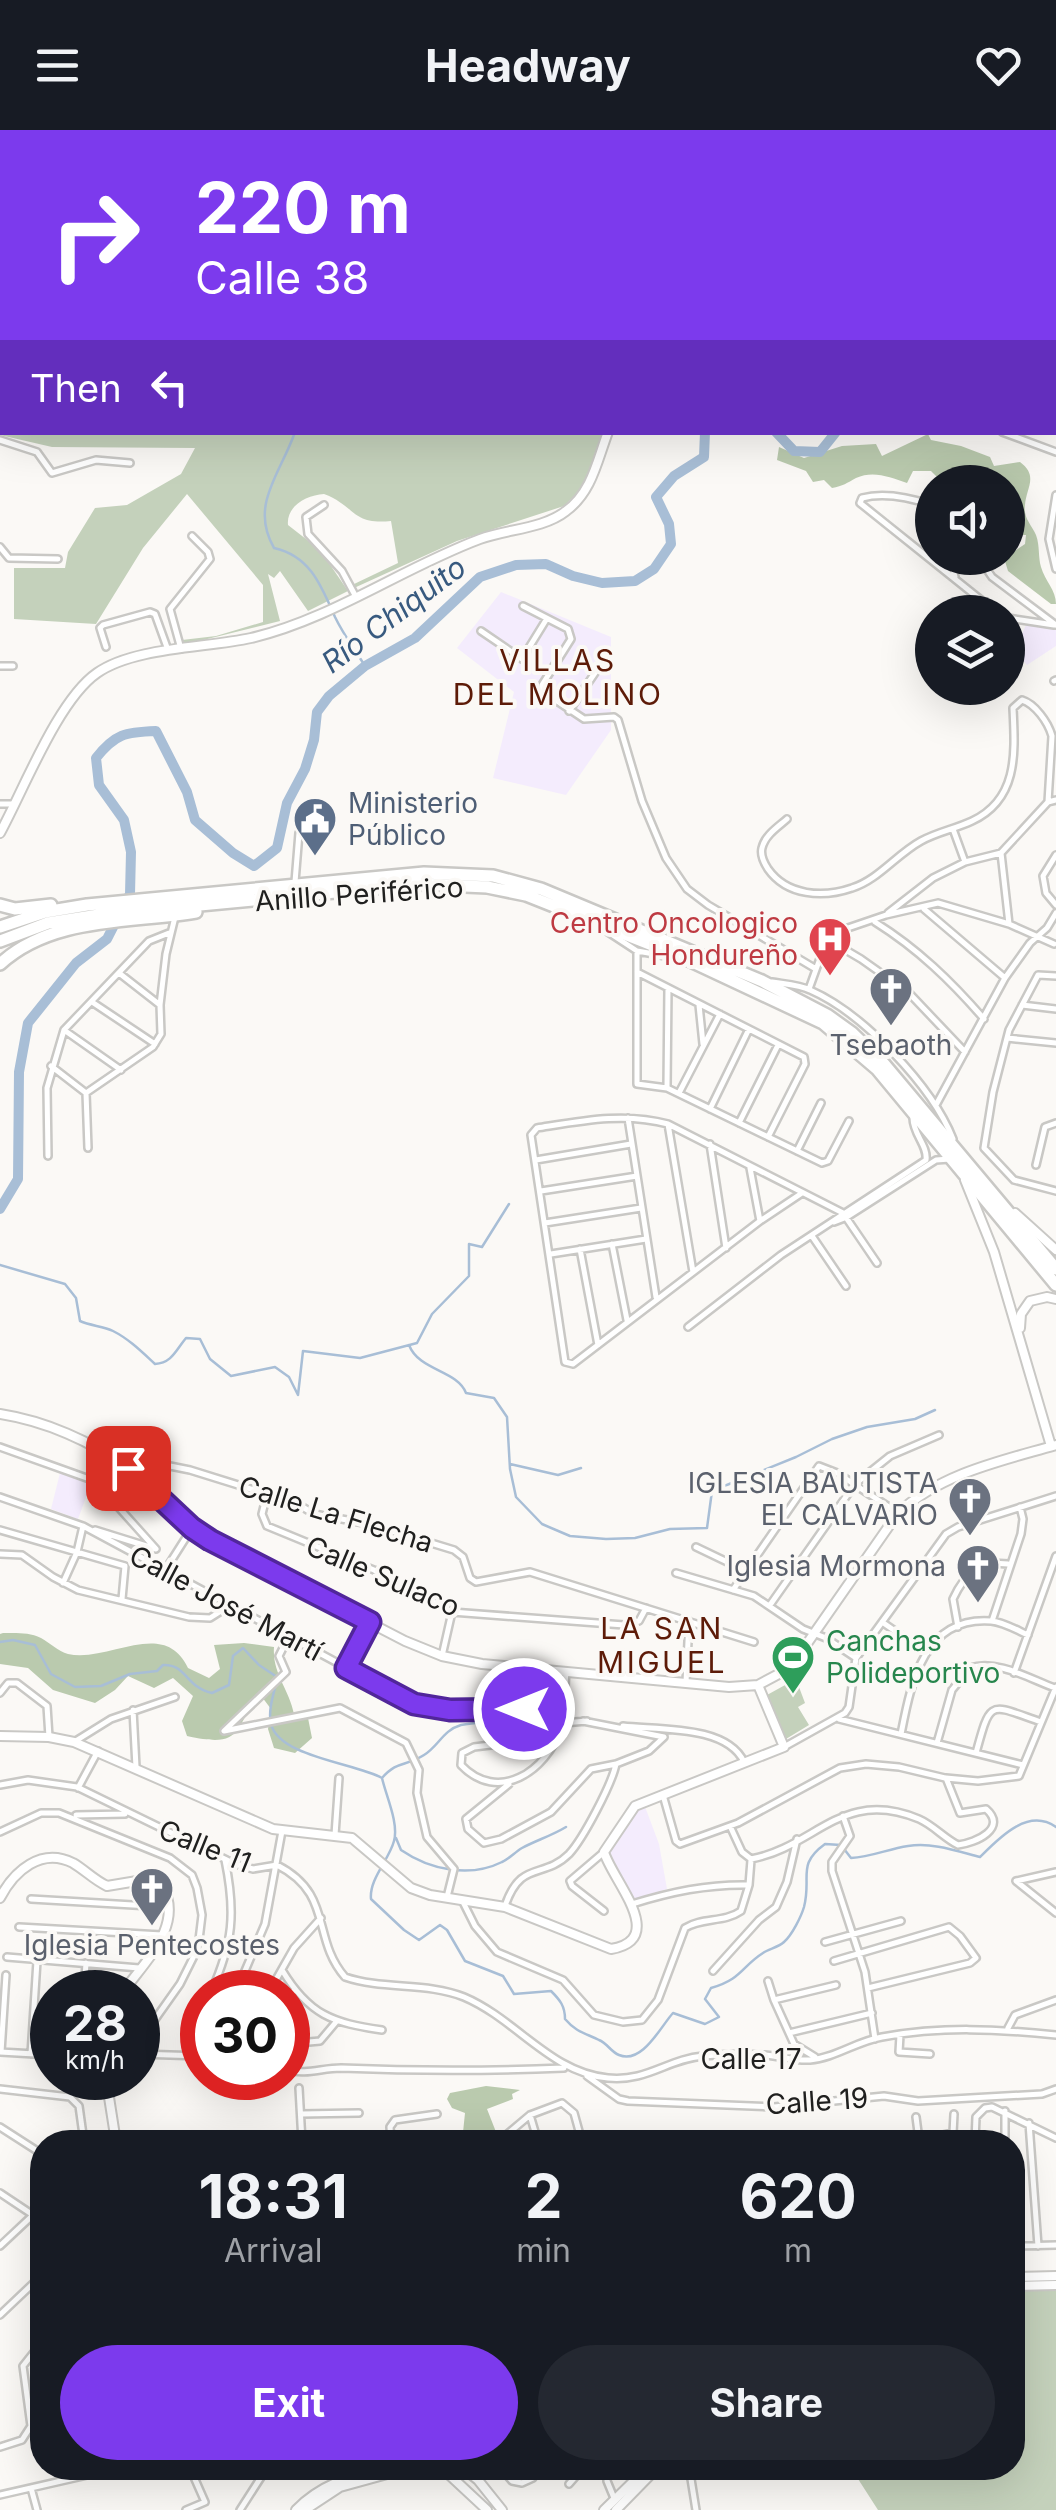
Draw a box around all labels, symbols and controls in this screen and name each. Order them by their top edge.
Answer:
icon: menu [30,38,85,93]
text: Headway [425,38,631,93]
icon: heart [971,38,1026,93]
text: 220 m [195,165,411,250]
icon: right [30,170,160,300]
text: Calle 38 [195,250,369,305]
icon: left [142,360,197,415]
text: Then [30,365,122,411]
map controls [915,465,1025,705]
button: sound [915,465,1025,575]
water label: Río Chiquito [314,548,472,680]
button: layers [915,595,1025,705]
district label: VILLAS DEL MOLINO [453,642,663,712]
place label: Ministerio Público [348,786,478,852]
public building icon: Ministerio Público [292,796,338,857]
street label: Anillo Periférico [254,870,464,918]
place label: Centro Oncologico Hondureño [550,906,798,972]
hospital icon: Centro Oncologico Hondureño [807,916,853,977]
church icon: Tsebaoth [868,966,914,1027]
place label: Tsebaoth [830,1028,952,1062]
pin [86,1426,171,1511]
icon: arrive [101,1441,156,1496]
place label: IGLESIA BAUTISTA EL CALVARIO [688,1466,938,1532]
street label: Calle La Flecha [235,1468,437,1560]
church icon: IGLESIA BAUTISTA EL CALVARIO [947,1476,993,1537]
street label: Calle Sulaco [301,1528,465,1624]
street label: Calle José Martí [124,1538,328,1668]
church icon: Iglesia Mormona [955,1543,1001,1604]
place label: Iglesia Mormona [726,1549,946,1583]
district label: LA SAN MIGUEL [597,1610,727,1680]
place label: Canchas Polideportivo [826,1624,1000,1690]
sports icon: Canchas Polideportivo [770,1634,816,1695]
position arrow [472,1657,576,1761]
street label: Calle 11 [154,1812,256,1880]
church icon: Iglesia Pentecostes [129,1866,175,1927]
place label: Iglesia Pentecostes [24,1928,280,1962]
speed limit sign: 30 [180,1970,310,2100]
text: 28 [63,1993,127,2053]
street label: Calle 17 [700,2042,802,2076]
text: km/h [65,2045,125,2075]
street label: Calle 19 [765,2080,869,2122]
text: 18:31 [198,2160,348,2232]
text: 2 [525,2160,563,2232]
text: 620 [739,2160,857,2232]
text: Arrival [224,2231,322,2270]
text: min [516,2231,571,2270]
text: m [784,2231,812,2270]
button: Exit [60,2345,518,2460]
button: Share [538,2345,995,2460]

